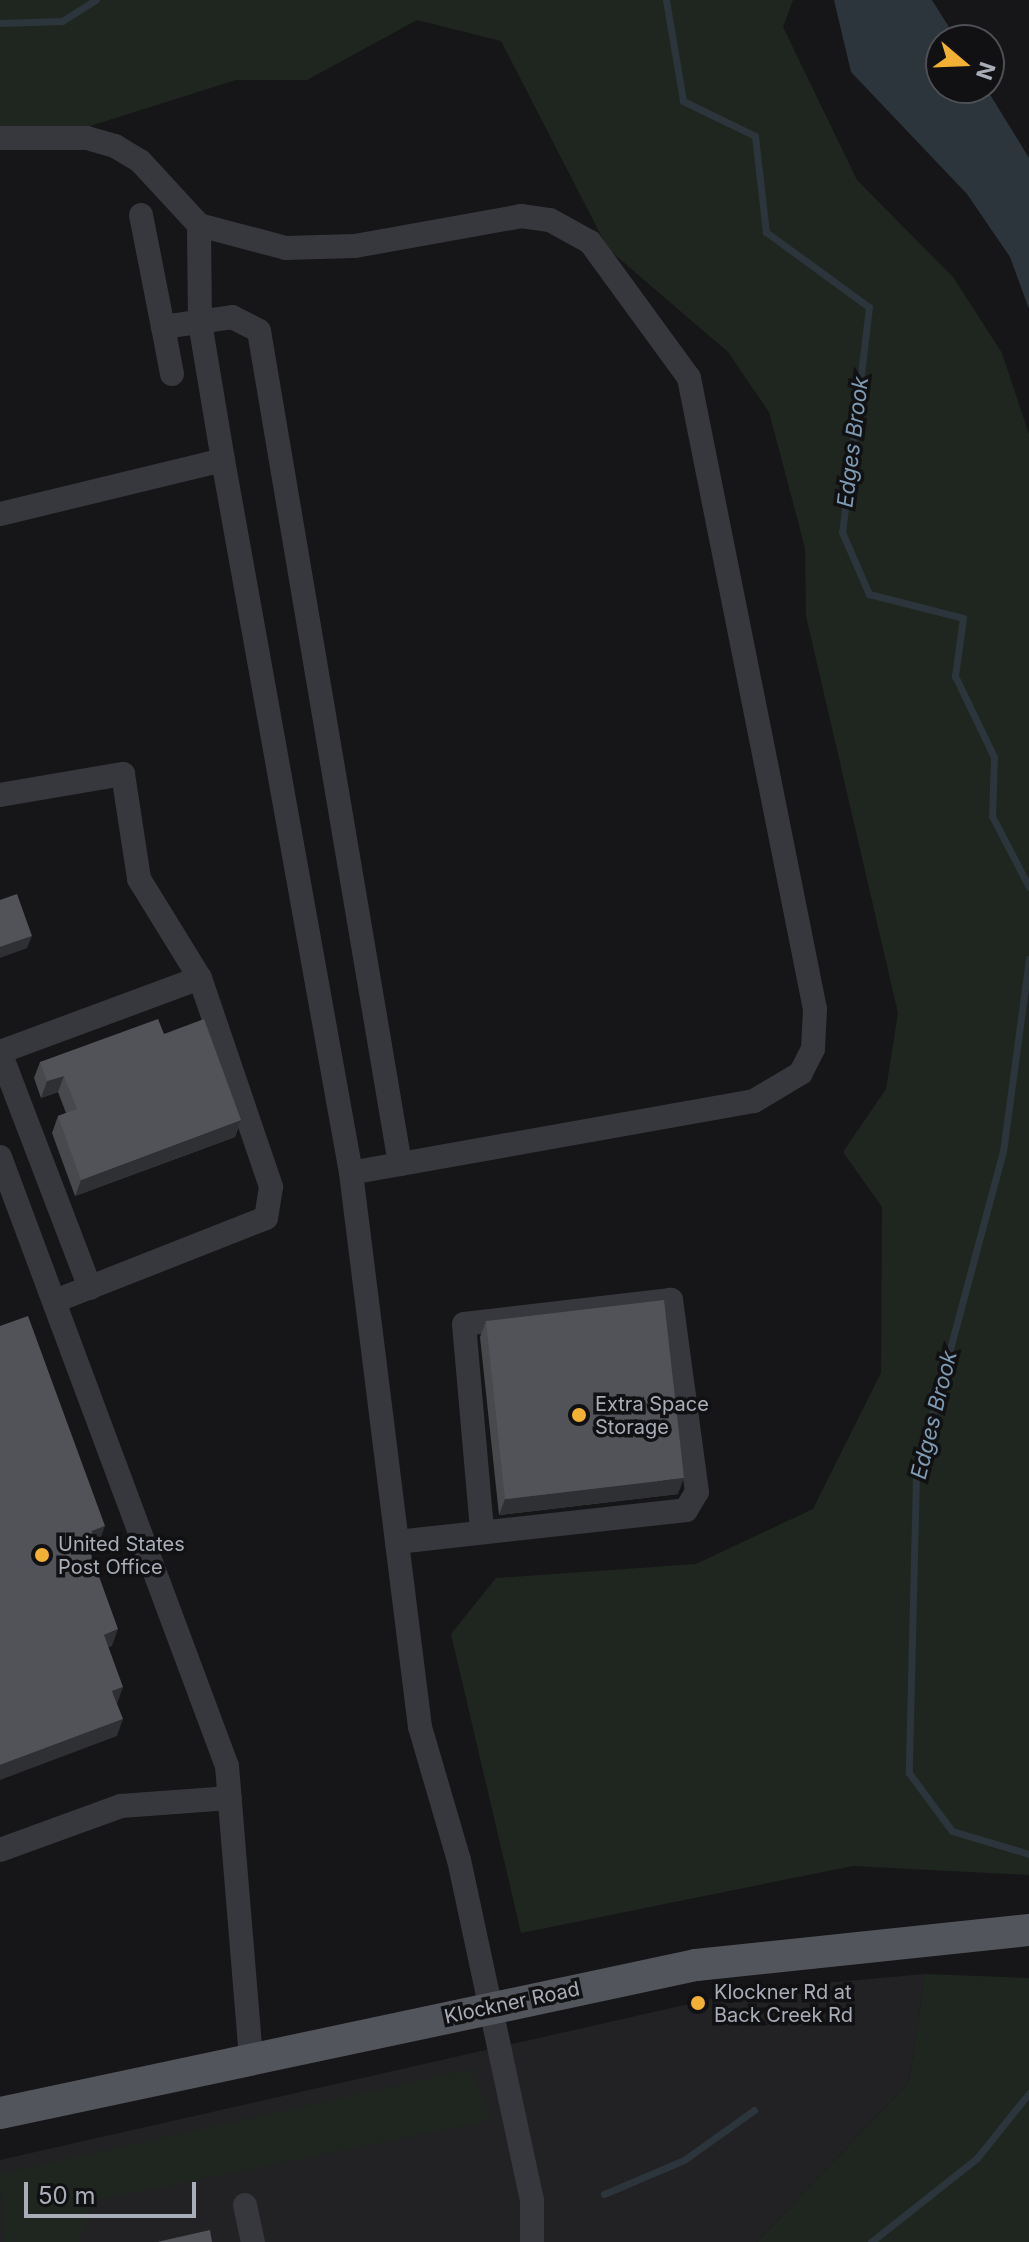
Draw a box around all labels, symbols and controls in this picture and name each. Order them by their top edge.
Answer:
north arrow [925,24,1005,104]
text: N [971,59,1001,83]
water label: Edges Brook [832,375,874,509]
water label: Edges Brook [905,1348,963,1482]
place label: Extra Space Storage [595,1392,709,1439]
marker: Extra Space Storage [570,1406,588,1424]
place label: United States Post Office [58,1532,185,1579]
marker: United States Post Office [33,1546,51,1564]
street label: Klockner Road [442,1977,582,2029]
place label: Klockner Rd at Back Creek Rd [714,1980,853,2027]
marker: Klockner Rd at Back Creek Rd [689,1994,707,2012]
scale bar [28,2166,200,2216]
text: 50 m [38,2181,96,2210]

